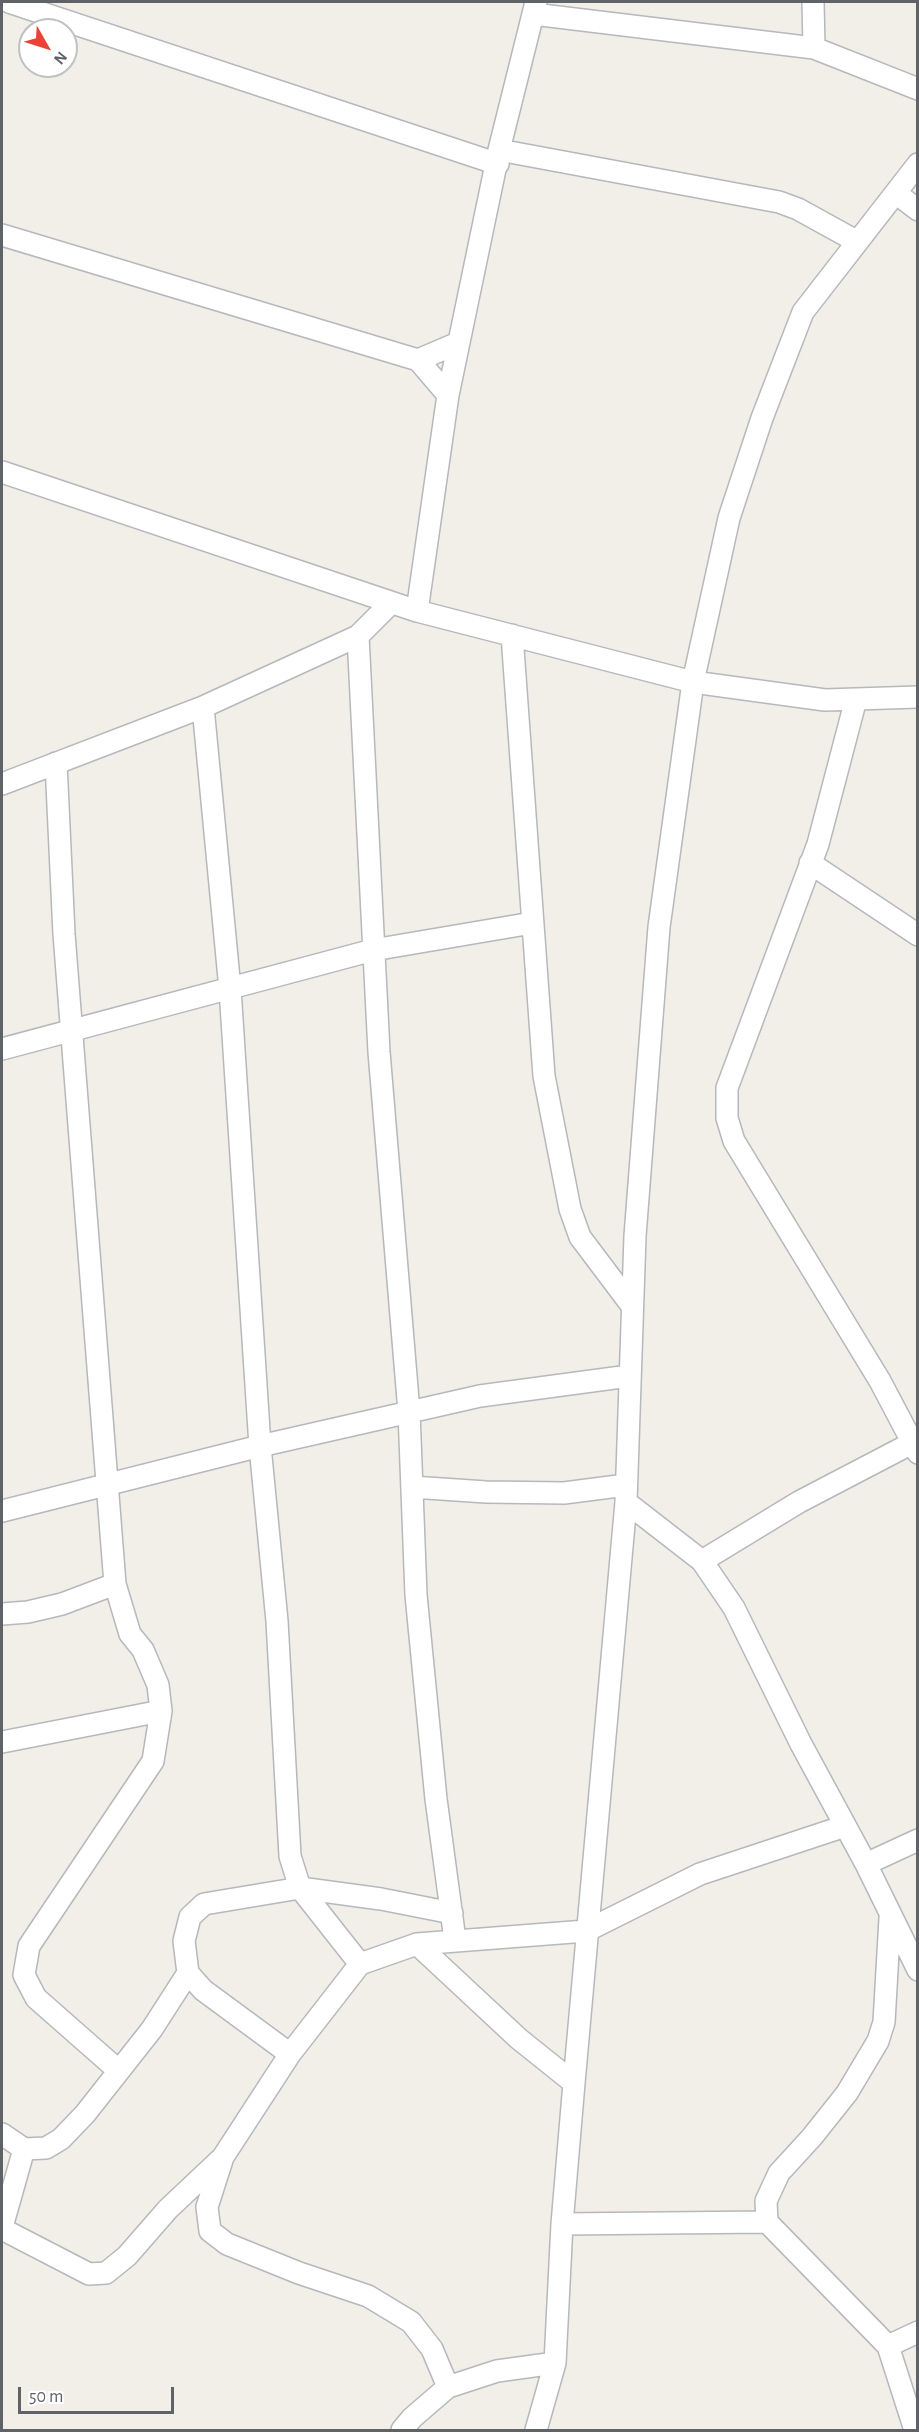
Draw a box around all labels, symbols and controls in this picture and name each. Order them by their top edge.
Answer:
north arrow [18,18,78,78]
text: N [51,49,70,67]
scale bar [21,2375,177,2413]
text: 50 m [29,2388,63,2406]

